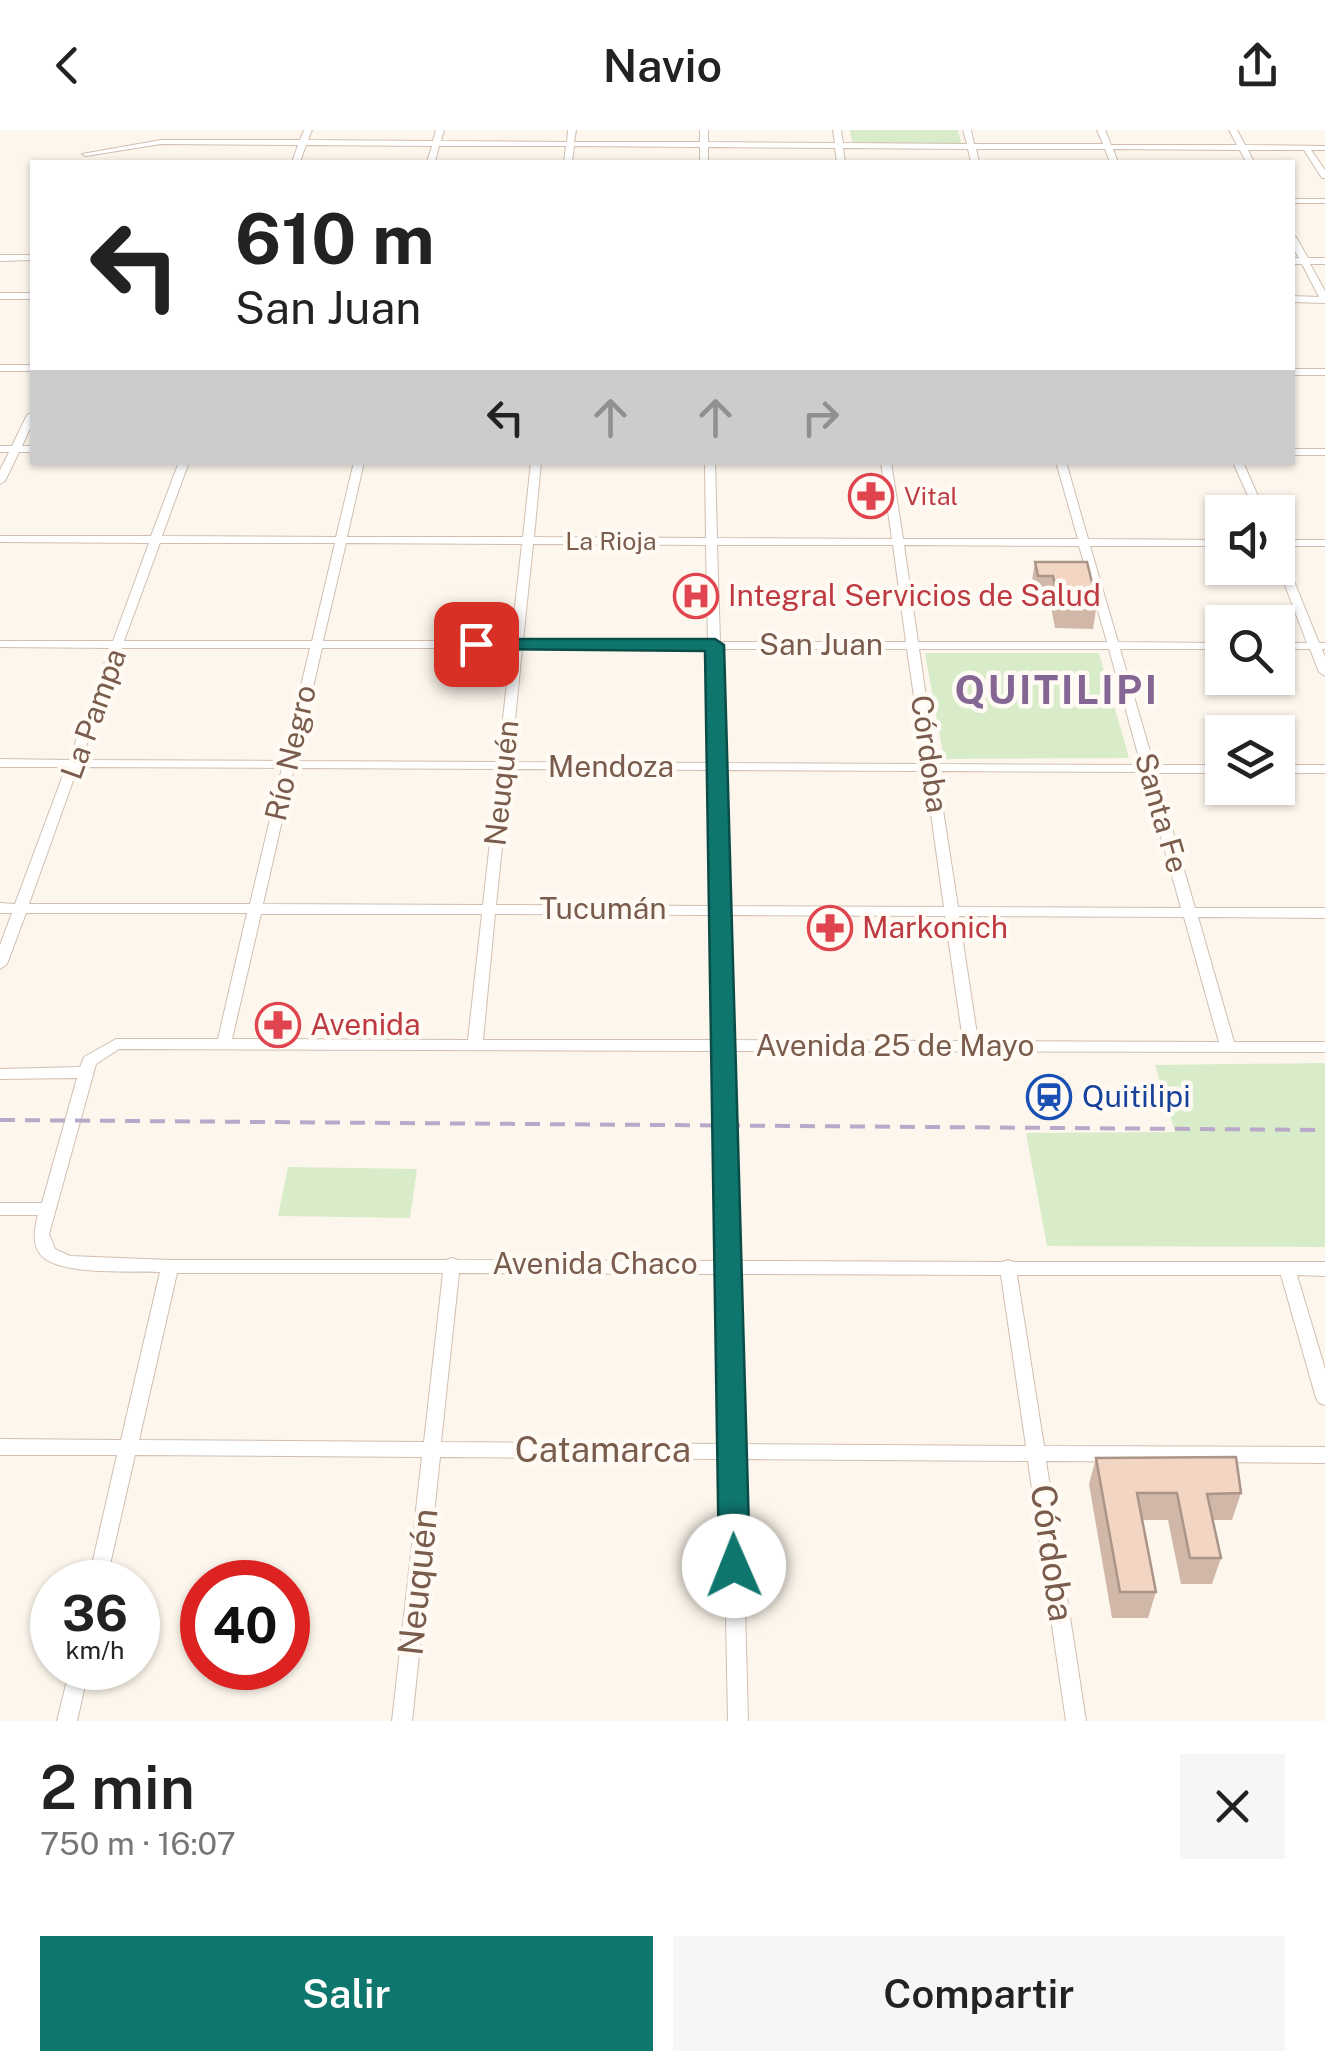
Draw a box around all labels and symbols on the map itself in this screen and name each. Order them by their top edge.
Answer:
pharmacy icon: Vital [848,473,894,519]
place label: Vital [904,481,958,511]
street label: La Rioja [565,526,657,556]
hospital icon: Integral Servicios de Salud [673,573,719,619]
place label: Integral Servicios de Salud [728,577,1101,613]
pin [434,602,519,687]
street label: San Juan [759,626,883,662]
street label: La Pampa [53,643,133,784]
district label: QUITILIPI [954,666,1160,713]
street label: Río Negro [257,682,323,824]
street label: Córdoba [904,693,956,815]
street label: Neuquén [477,718,526,848]
street label: Mendoza [548,748,674,784]
street label: Santa Fe [1128,749,1196,877]
street label: Tucumán [539,890,667,926]
pharmacy icon: Markonich [807,905,853,951]
place label: Markonich [862,909,1008,945]
pharmacy icon: Avenida [255,1002,301,1048]
place label: Avenida [310,1006,421,1042]
street label: Avenida 25 de Mayo [755,1027,1035,1063]
station icon: Quitilipi [1026,1074,1072,1120]
place label: Quitilipi [1082,1078,1191,1114]
street label: Avenida Chaco [492,1245,698,1281]
street label: Catamarca [515,1429,691,1470]
street label: Córdoba [1023,1482,1082,1624]
street label: Neuquén [389,1506,446,1657]
position arrow [682,1514,786,1618]
speed limit sign: 40 [180,1560,310,1690]

